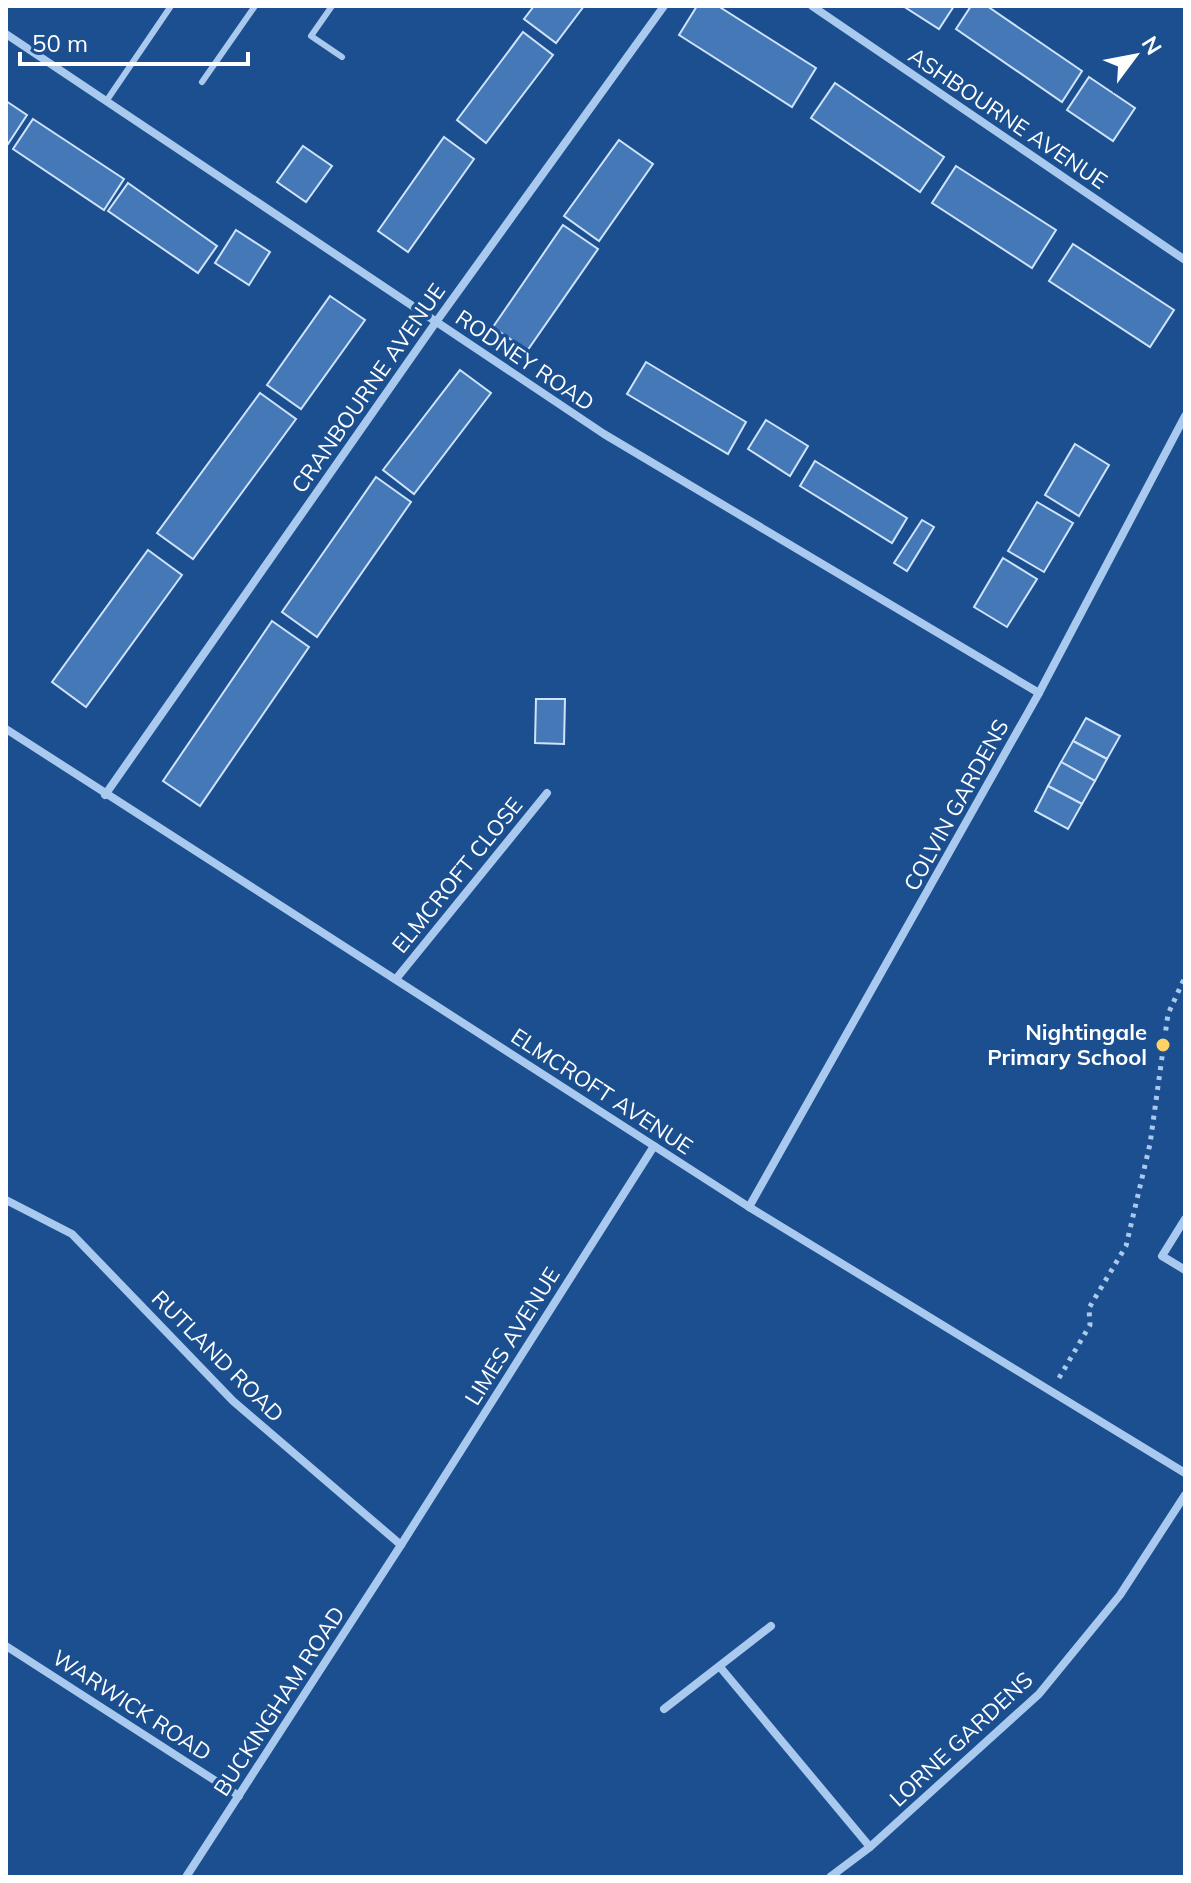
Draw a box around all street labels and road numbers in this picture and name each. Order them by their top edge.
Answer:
street label: ASHBOURNE AVENUE [903,41,1113,195]
street label: CRANBOURNE AVENUE [285,278,451,498]
street label: RODNEY ROAD [450,303,600,417]
street label: COLVIN GARDENS [897,714,1015,896]
street label: ELMCROFT CLOSE [386,791,528,959]
street label: ELMCROFT AVENUE [506,1022,698,1160]
street label: LIMES AVENUE [458,1262,566,1410]
street label: RUTLAND ROAD [146,1284,290,1428]
street label: BUCKINGHAM ROAD [207,1601,351,1801]
street label: WARWICK ROAD [47,1643,217,1767]
street label: LORNE GARDENS [884,1666,1038,1812]

